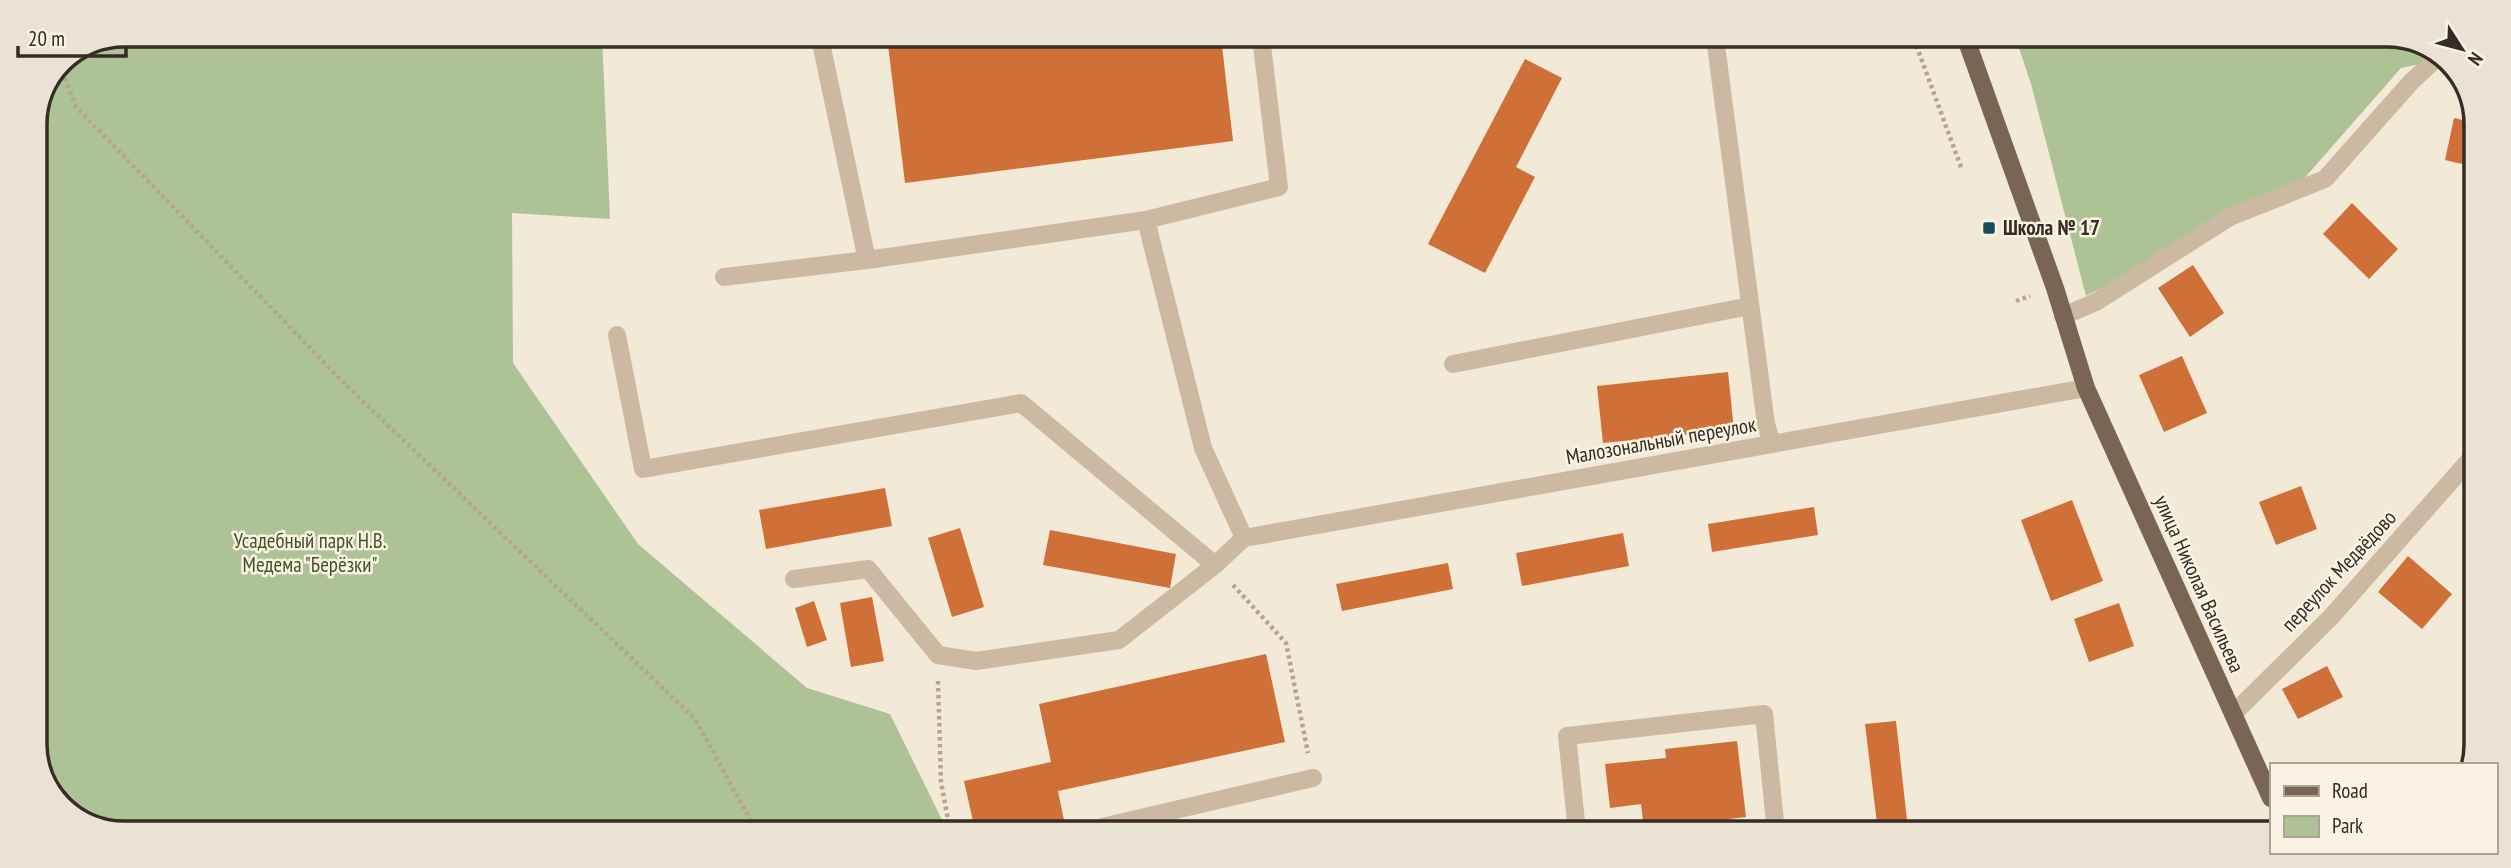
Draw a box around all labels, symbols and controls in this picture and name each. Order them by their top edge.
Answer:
scale bar [18,14,126,58]
north arrow [2427,14,2497,84]
text: 20 m [28,25,65,52]
text: N [2463,48,2488,70]
place label: Школа № 17 [2003,214,2100,241]
marker: Школа № 17 [1981,220,1997,236]
street label: Малозональный переулок [1564,410,1758,471]
street label: улица Николая Васильева [2148,491,2251,677]
street label: переулок Медвёдово [2275,504,2402,637]
park label: Усадебный парк Н.В. Медема "Берёзки" [234,527,386,578]
legend [2270,763,2497,854]
text: Road [2332,777,2368,804]
text: Park [2332,812,2363,839]

